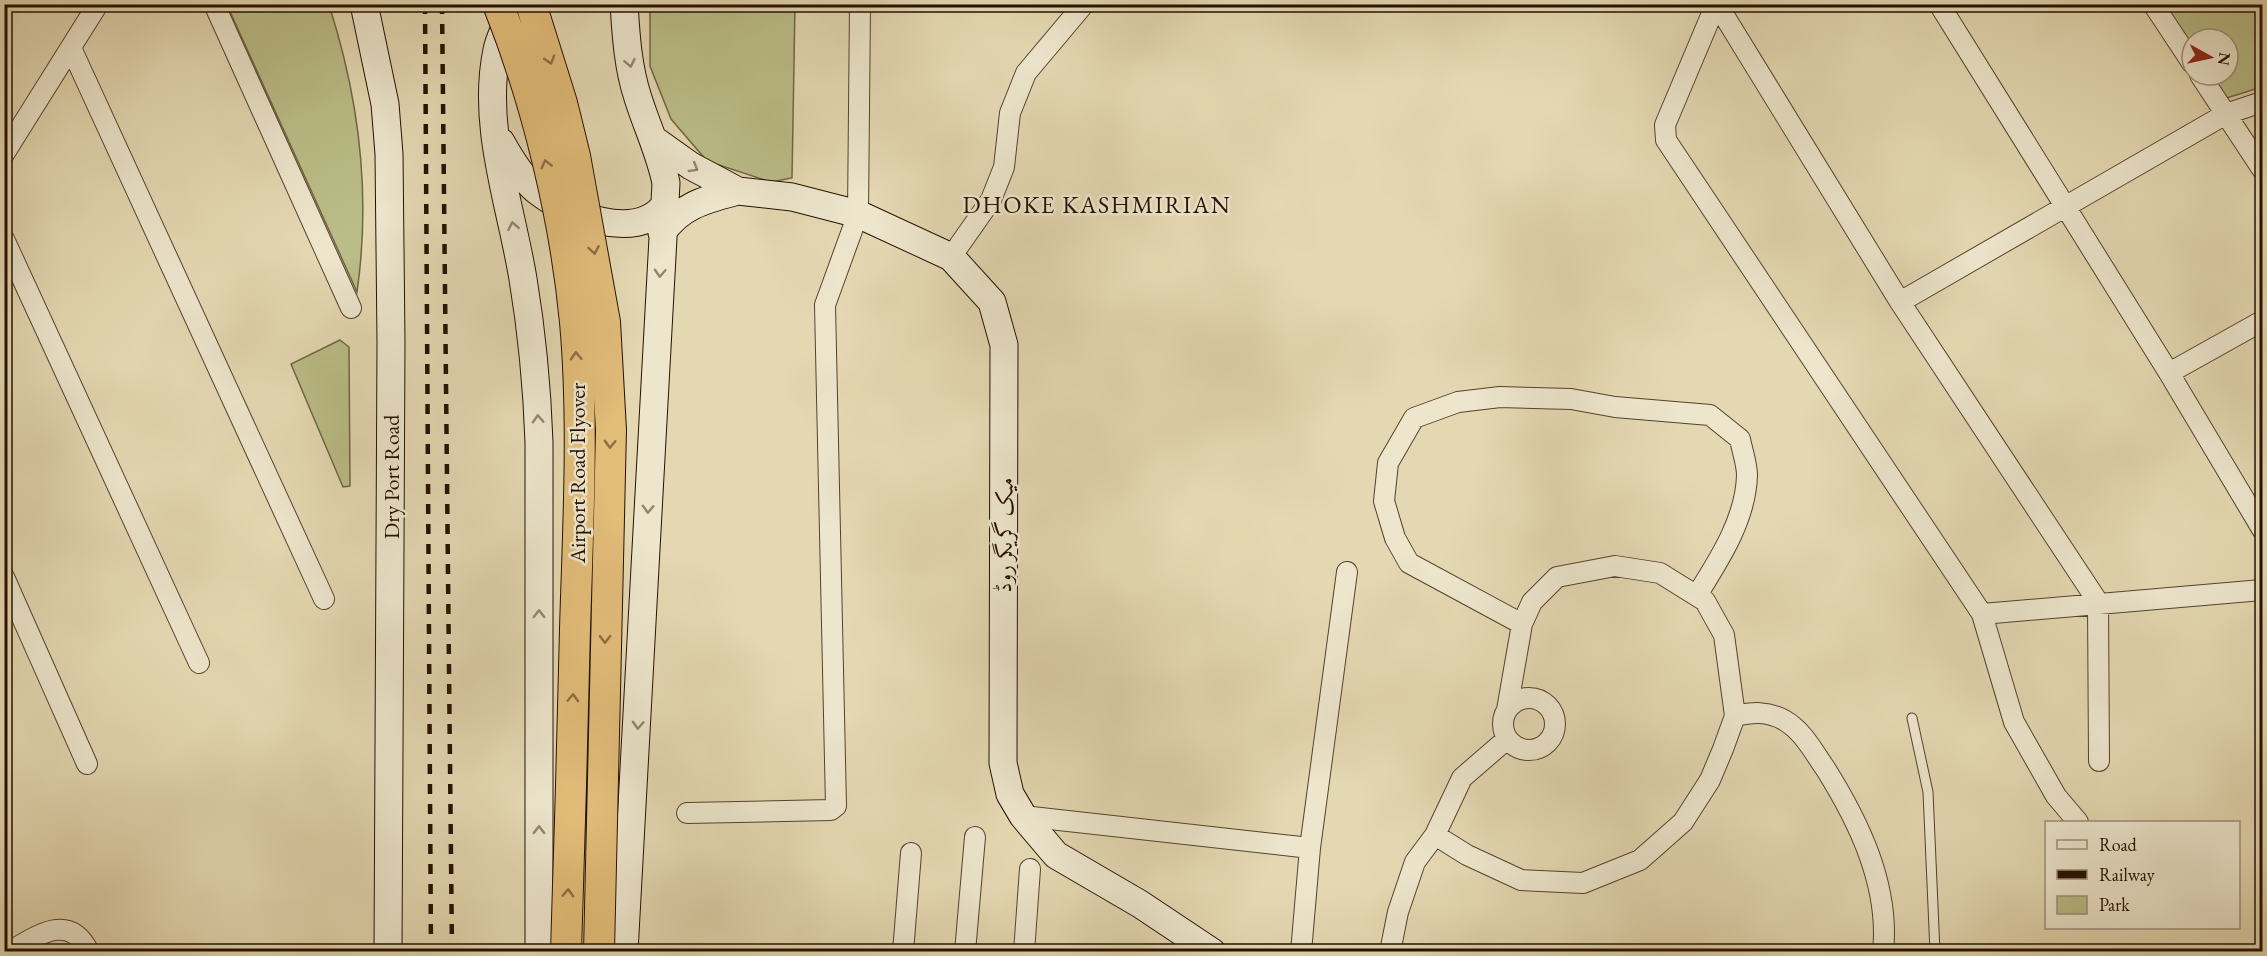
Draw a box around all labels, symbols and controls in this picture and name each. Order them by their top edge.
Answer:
north arrow [2180,27,2240,87]
text: N [2213,51,2236,67]
one-way arrow [543,54,555,65]
one-way arrow [623,57,636,67]
one-way arrow [541,159,554,169]
one-way arrow [688,160,698,172]
district label: DHOKE KASHMIRIAN [963,189,1231,220]
one-way arrow [507,221,520,231]
one-way arrow [587,244,600,254]
one-way arrow [654,268,667,277]
one-way arrow [570,352,583,361]
street label: Airport Road Flyover [563,382,592,564]
street label: Dry Port Road [377,414,406,539]
one-way arrow [532,415,544,424]
one-way arrow [604,439,617,448]
street label: میک گریگر روڈ [989,477,1020,593]
one-way arrow [642,505,655,514]
one-way arrow [533,610,546,619]
one-way arrow [599,634,612,643]
one-way arrow [567,694,580,703]
one-way arrow [631,721,644,730]
legend [2045,821,2240,929]
one-way arrow [533,826,545,835]
text: Road [2099,833,2138,856]
text: Railway [2099,863,2155,886]
one-way arrow [562,889,574,898]
text: Park [2099,893,2130,916]

